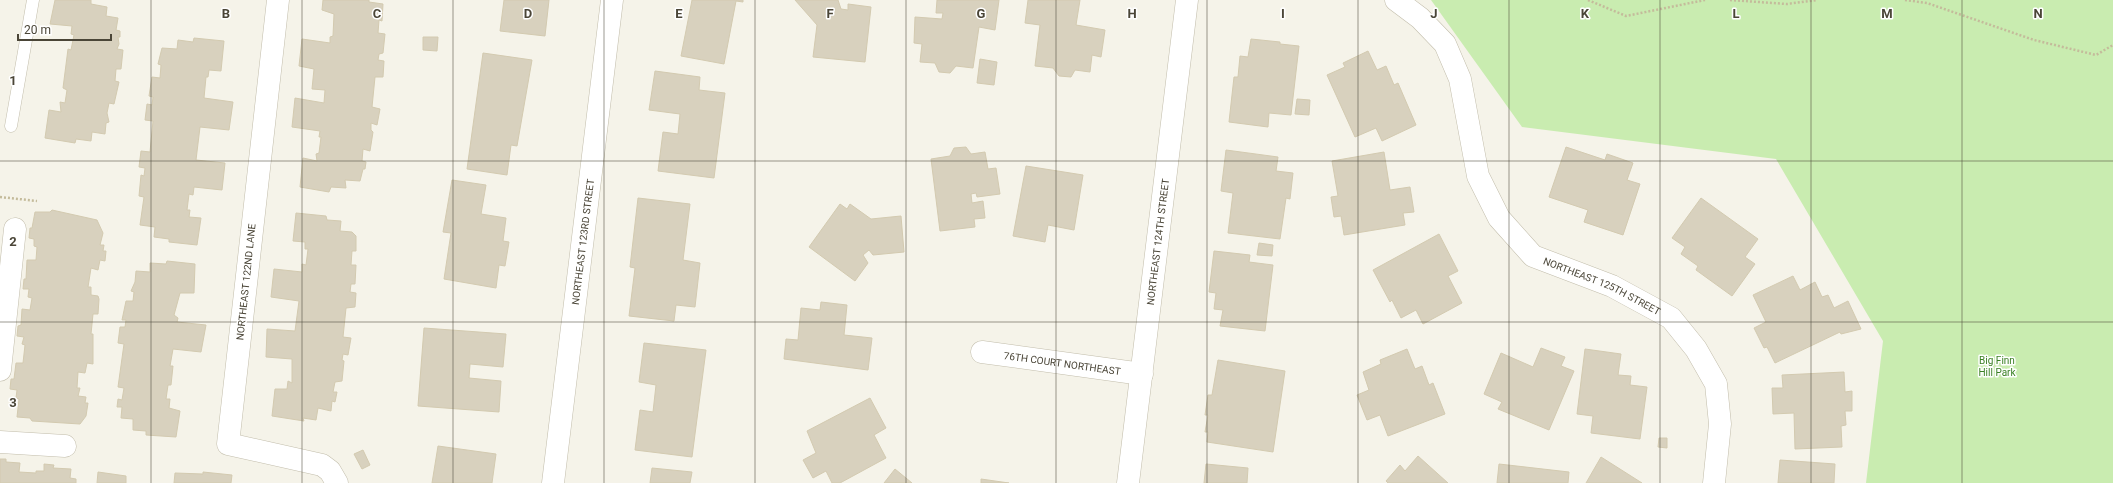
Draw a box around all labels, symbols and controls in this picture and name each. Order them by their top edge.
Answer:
text: B [222,6,230,21]
text: C [373,6,382,21]
text: D [524,6,532,21]
text: E [675,6,683,21]
text: F [826,6,834,21]
text: G [977,6,986,21]
text: H [1127,6,1137,21]
text: I [1281,6,1285,21]
text: J [1430,6,1438,21]
text: K [1581,6,1590,21]
text: L [1732,6,1740,21]
text: M [1881,6,1893,21]
text: N [2033,6,2043,21]
scale bar [18,16,111,42]
text: 20 m [24,23,51,37]
text: 1 [9,73,17,88]
street label: NORTHEAST 123RD STREET [569,178,596,305]
street label: NORTHEAST 124TH STREET [1144,178,1171,306]
street label: NORTHEAST 122ND LANE [234,223,258,341]
text: 2 [9,234,17,249]
street label: NORTHEAST 125TH STREET [1542,255,1662,317]
street label: 76TH COURT NORTHEAST [1003,350,1121,377]
park label: Big Finn Hill Park [1978,355,2016,378]
text: 3 [9,395,17,410]

